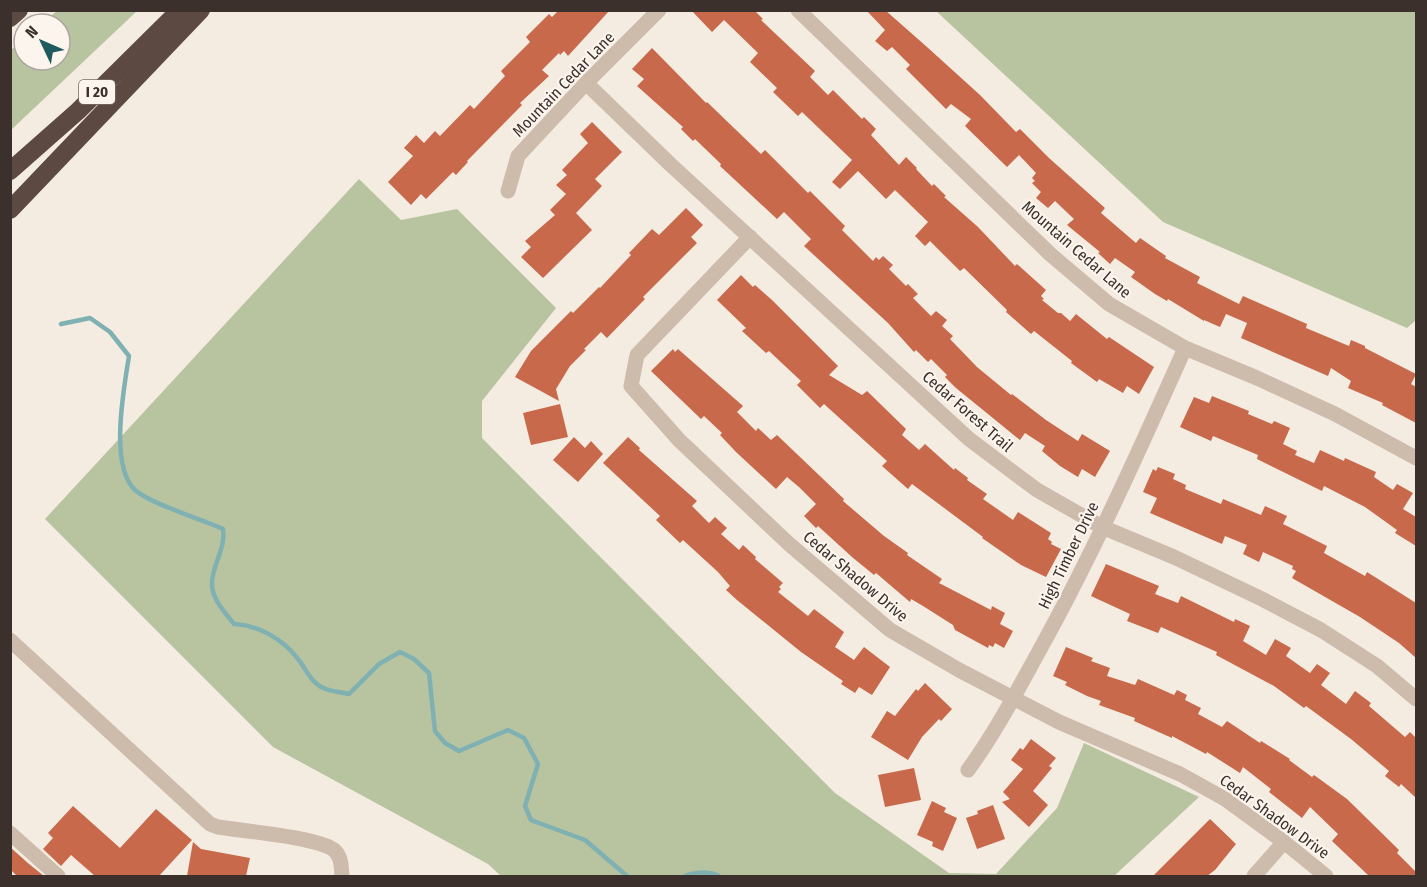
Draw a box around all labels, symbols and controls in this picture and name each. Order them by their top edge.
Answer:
north arrow [12,12,72,72]
text: N [21,22,42,42]
street label: Mountain Cedar Lane [508,28,618,141]
road number: I 20 [79,80,115,104]
street label: Mountain Cedar Lane [1018,197,1135,302]
street label: Cedar Forest Trail [919,367,1017,456]
street label: High Timber Drive [1034,498,1103,612]
street label: Cedar Shadow Drive [799,527,912,626]
street label: Cedar Shadow Drive [1216,770,1333,863]

